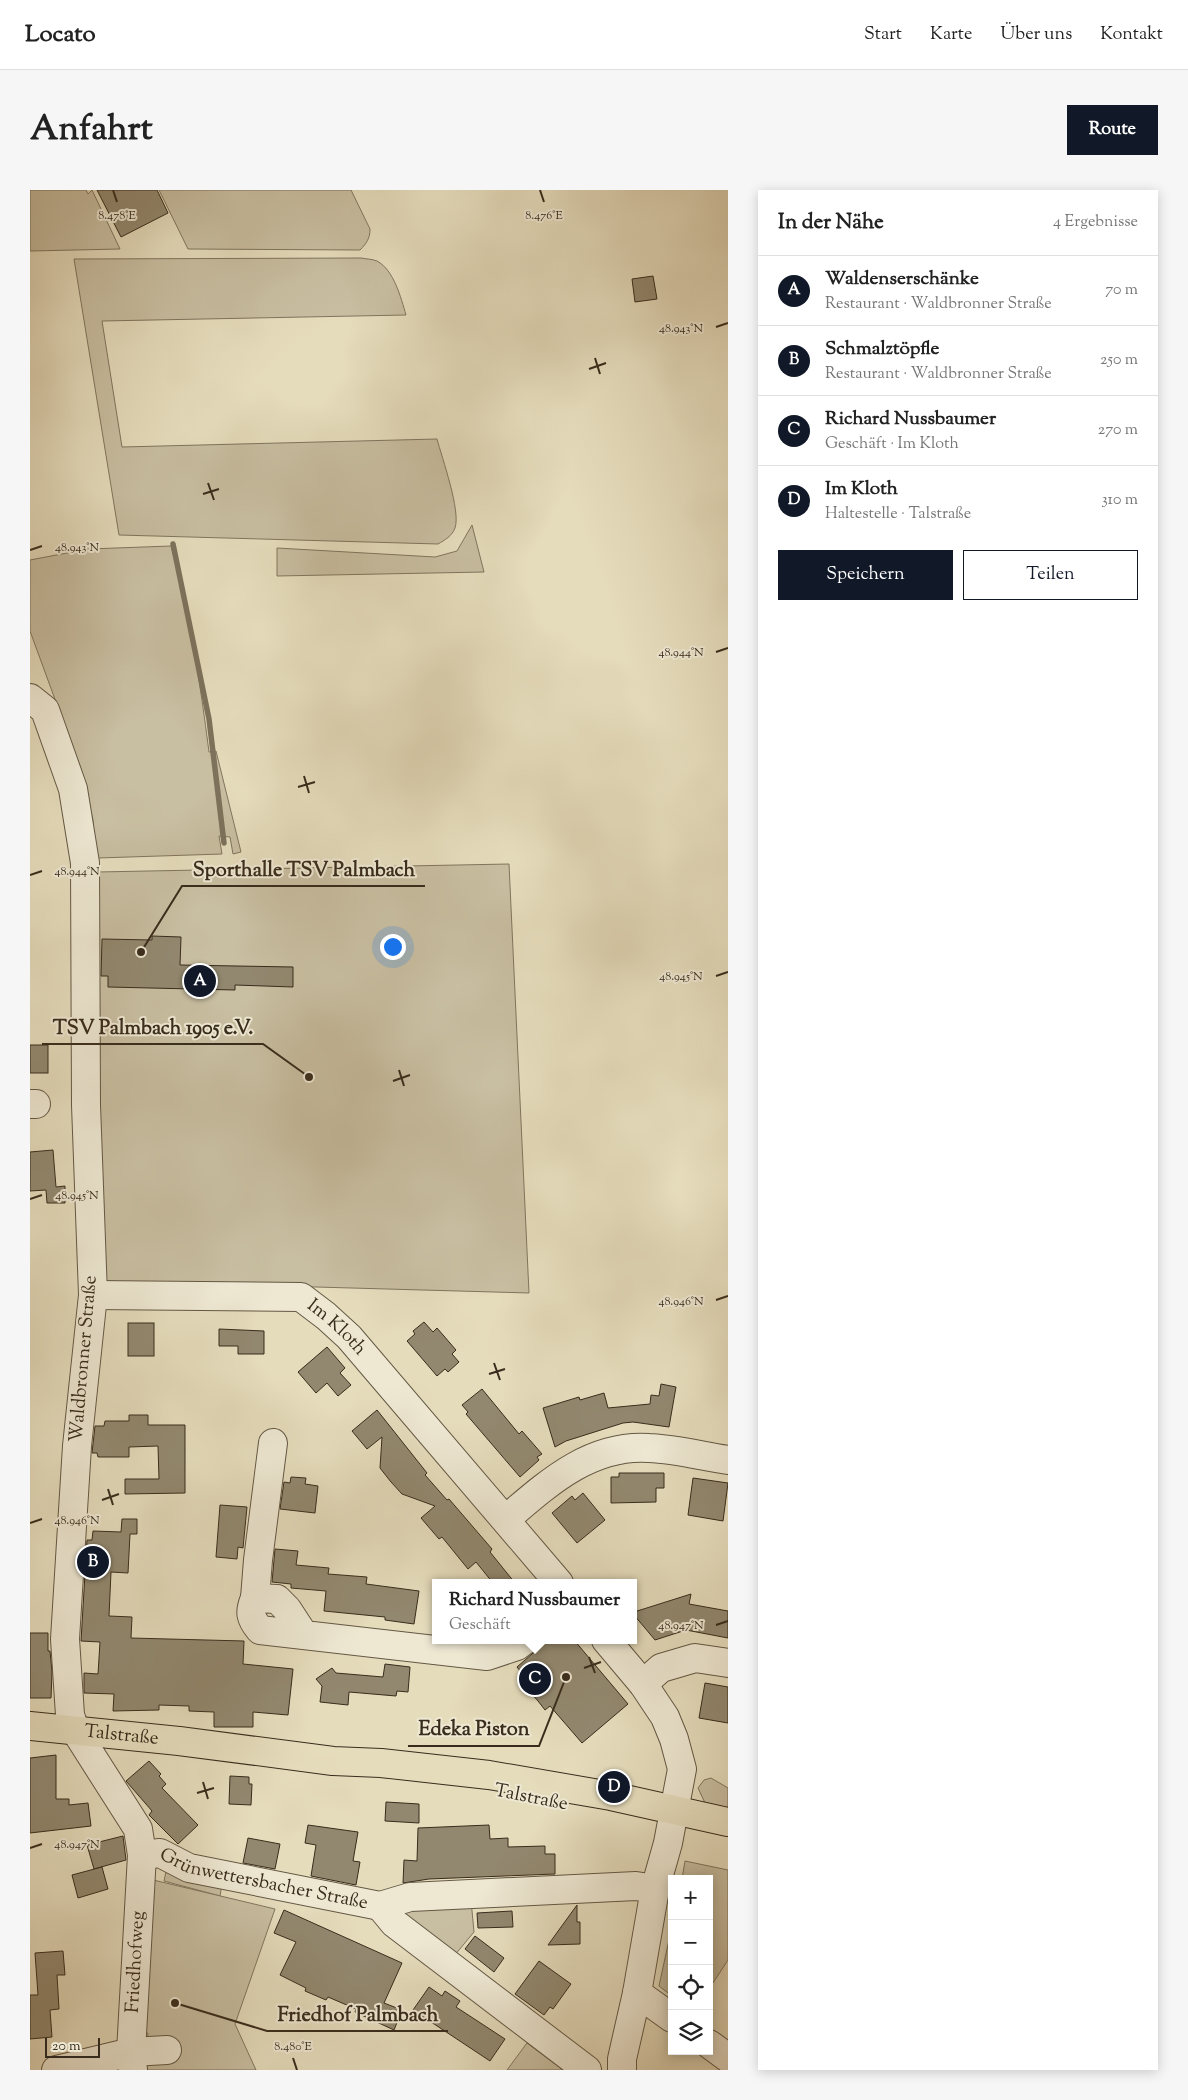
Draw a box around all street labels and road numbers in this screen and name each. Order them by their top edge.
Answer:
street label: Waldbronner Straße [63,1274,105,1444]
street label: Im Kloth [301,1293,373,1362]
street label: Talstraße [83,1718,160,1752]
street label: Talstraße [492,1778,570,1818]
street label: Grünwettersbacher Straße [155,1841,371,1917]
street label: Friedhofweg [120,1910,152,2014]

